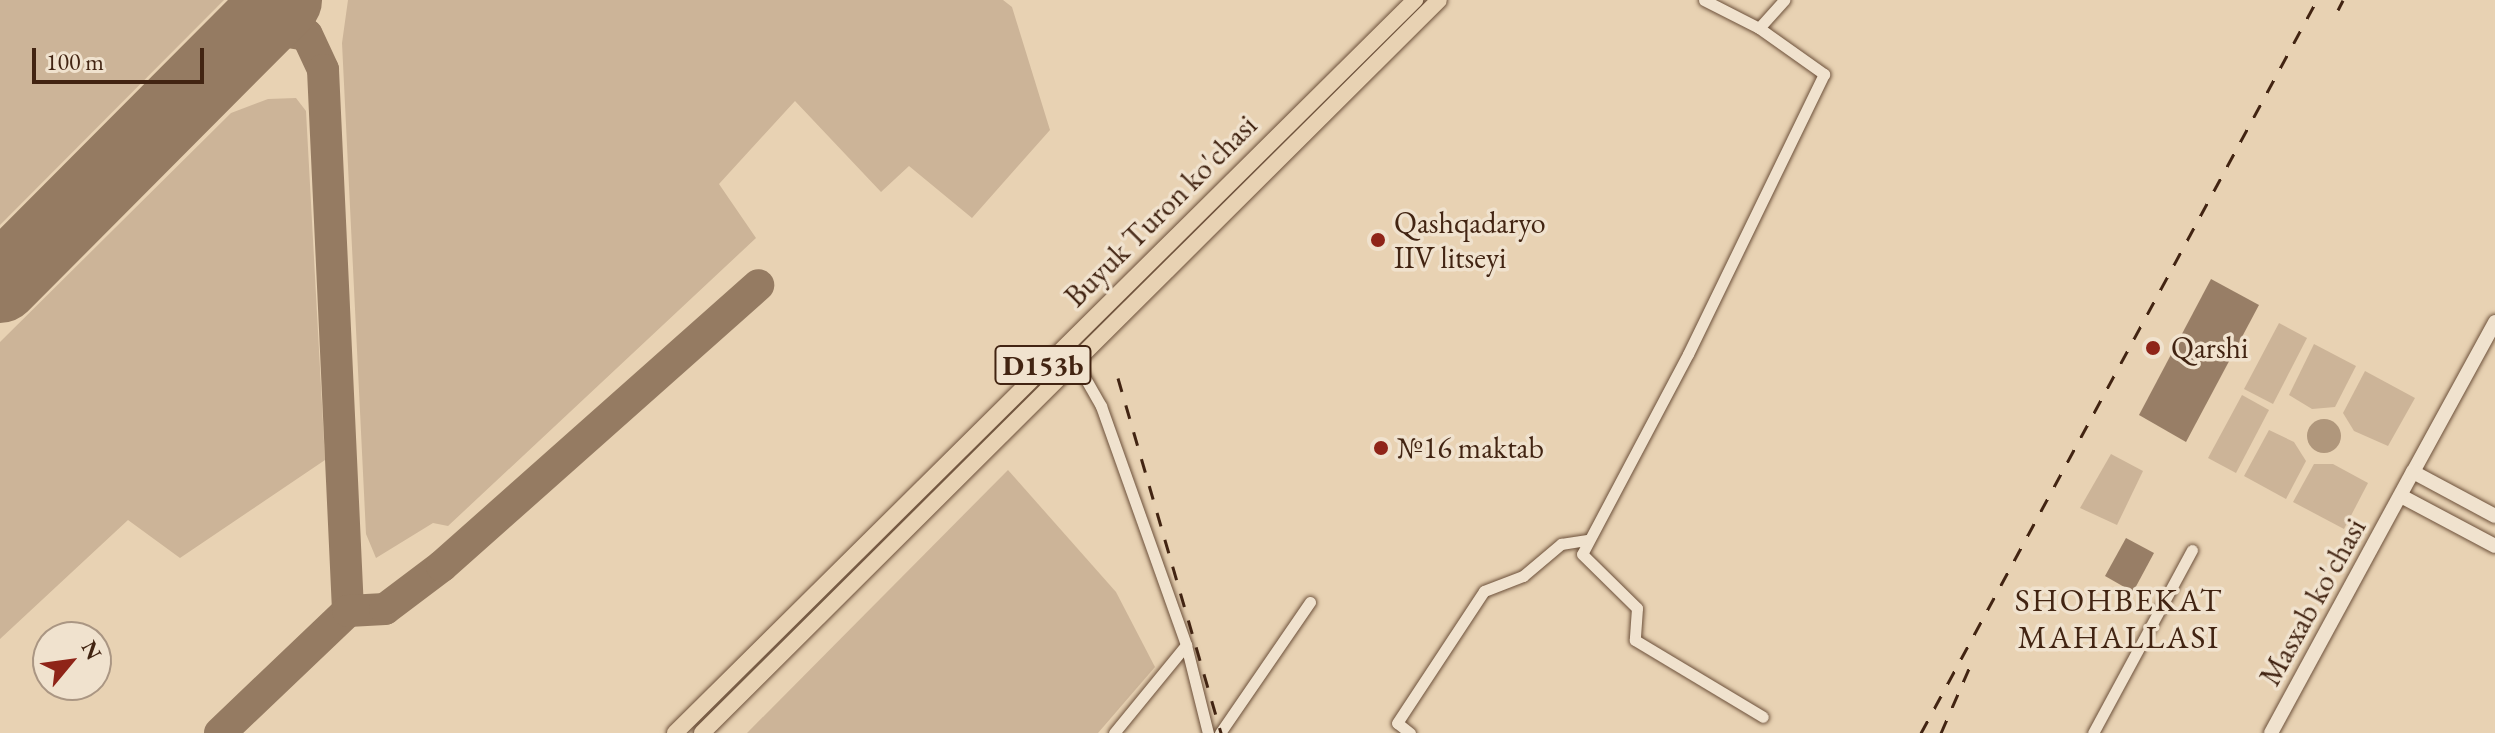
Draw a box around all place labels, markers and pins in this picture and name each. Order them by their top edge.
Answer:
place label: Qashqadaryo IIV litseyi [1394,205,1546,276]
marker: Qashqadaryo IIV litseyi [1369,231,1387,249]
place label: Qarshi [2171,330,2248,366]
marker: Qarshi [2142,337,2164,359]
place label: №16 maktab [1397,430,1544,466]
marker: №16 maktab [1372,439,1390,457]

